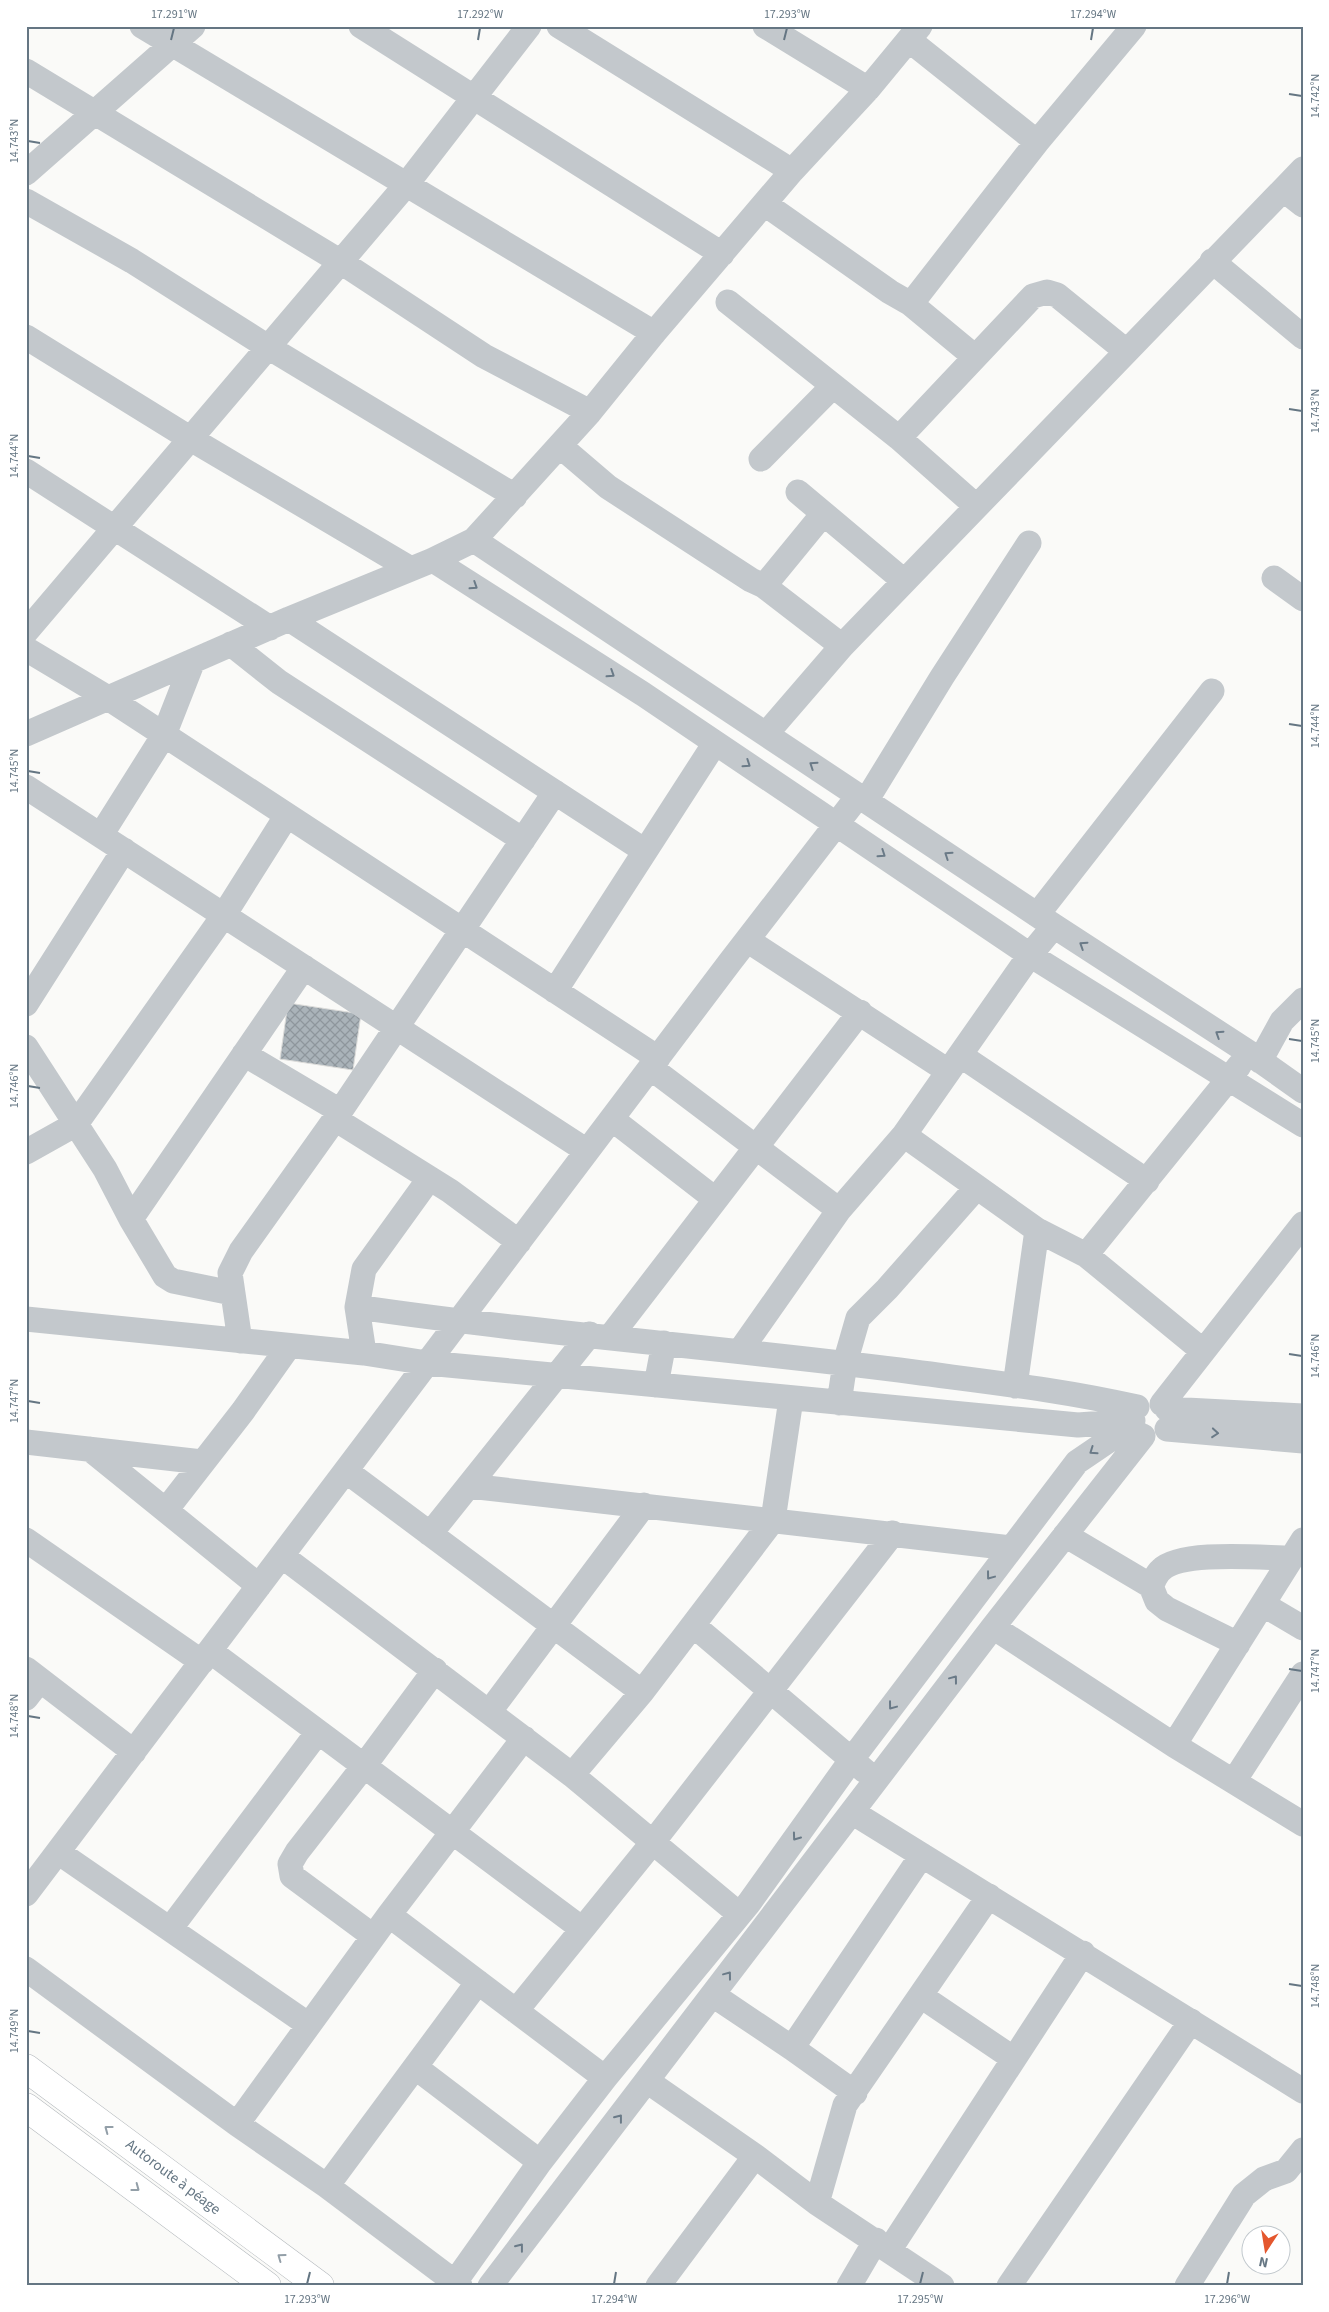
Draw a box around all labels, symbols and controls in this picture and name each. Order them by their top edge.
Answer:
text: 17.291°W [151,6,198,23]
text: 17.292°W [457,6,504,23]
text: 17.293°W [764,6,811,23]
text: 17.294°W [1070,6,1117,23]
text: 14.742°N [1307,74,1324,118]
text: 14.743°N [6,119,23,163]
text: 14.743°N [1307,389,1324,433]
text: 14.744°N [6,434,23,478]
one-way arrow [469,580,478,590]
one-way arrow [605,668,615,677]
text: 14.744°N [1307,704,1324,748]
text: 14.745°N [6,749,23,793]
one-way arrow [741,757,750,767]
one-way arrow [809,762,818,771]
one-way arrow [876,848,885,857]
one-way arrow [944,852,954,861]
one-way arrow [1079,942,1088,952]
text: 14.745°N [1307,1019,1324,1063]
one-way arrow [1216,1031,1225,1040]
text: 14.746°N [6,1064,23,1108]
text: 14.746°N [1307,1334,1324,1378]
text: 14.747°N [6,1379,23,1423]
one-way arrow [1211,1427,1219,1438]
one-way arrow [1089,1445,1099,1454]
one-way arrow [988,1570,996,1579]
text: 14.747°N [1307,1649,1324,1693]
one-way arrow [948,1676,956,1685]
text: 14.748°N [6,1694,23,1738]
one-way arrow [890,1700,898,1709]
one-way arrow [793,1831,802,1841]
text: 14.748°N [1307,1964,1324,2008]
one-way arrow [722,1971,731,1981]
text: 14.749°N [6,2009,23,2053]
one-way arrow [613,2115,621,2124]
one-way arrow [104,2126,114,2135]
street label: Autoroute à péage [121,2134,225,2220]
one-way arrow [130,2182,140,2191]
north arrow [1242,2224,1292,2274]
one-way arrow [514,2244,522,2253]
text: N [1257,2251,1270,2272]
one-way arrow [277,2254,287,2263]
text: 17.293°W [284,2291,331,2308]
text: 17.294°W [591,2291,638,2308]
text: 17.295°W [897,2291,944,2308]
text: 17.296°W [1204,2291,1251,2308]

